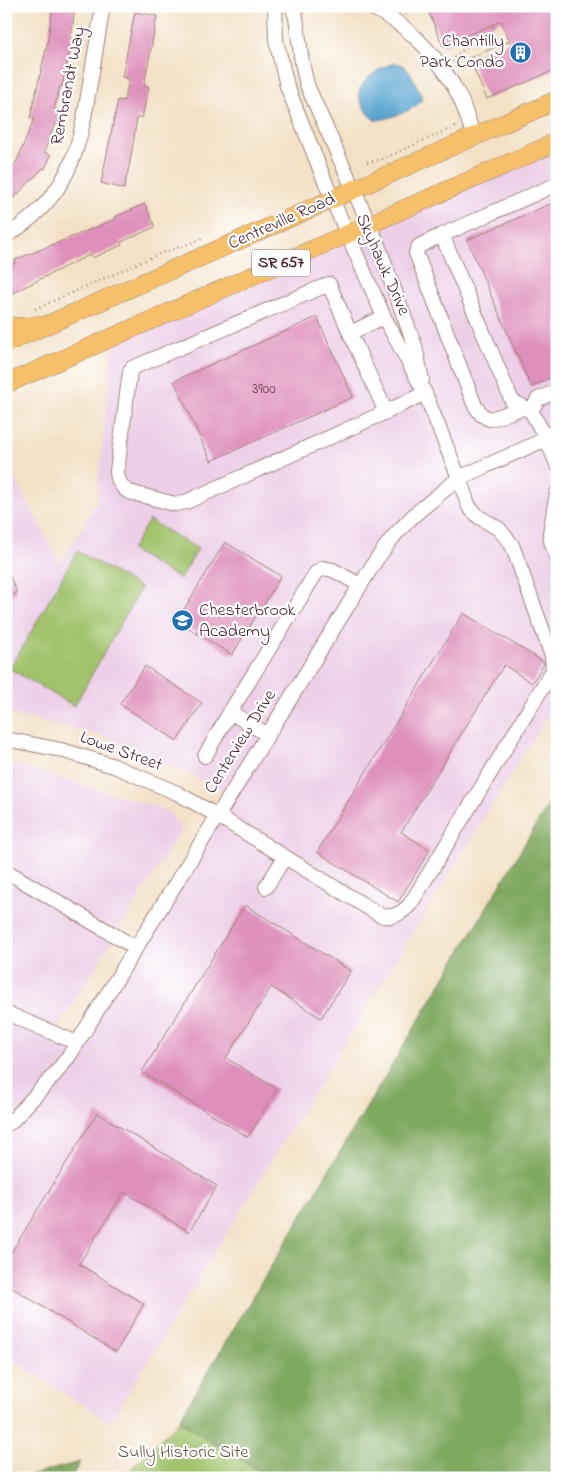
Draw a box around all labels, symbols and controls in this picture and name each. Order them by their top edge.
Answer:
street label: Rembrandt Way [45,25,93,147]
place label: Chantilly Park Condo [419,29,504,76]
building icon: Chantilly Park Condo [508,40,532,64]
street label: Centreville Road [224,187,340,257]
street label: Skyhawk Drive [348,210,416,321]
road number: SR 657 [252,250,310,276]
house number: 3900 [252,378,276,400]
place label: Chesterbrook Academy [199,598,296,645]
school or university icon: Chesterbrook Academy [171,609,195,633]
street label: Centerview Drive [199,684,284,799]
street label: Lowe Street [76,725,166,779]
park label: Sully Historic Site [118,1440,249,1466]

